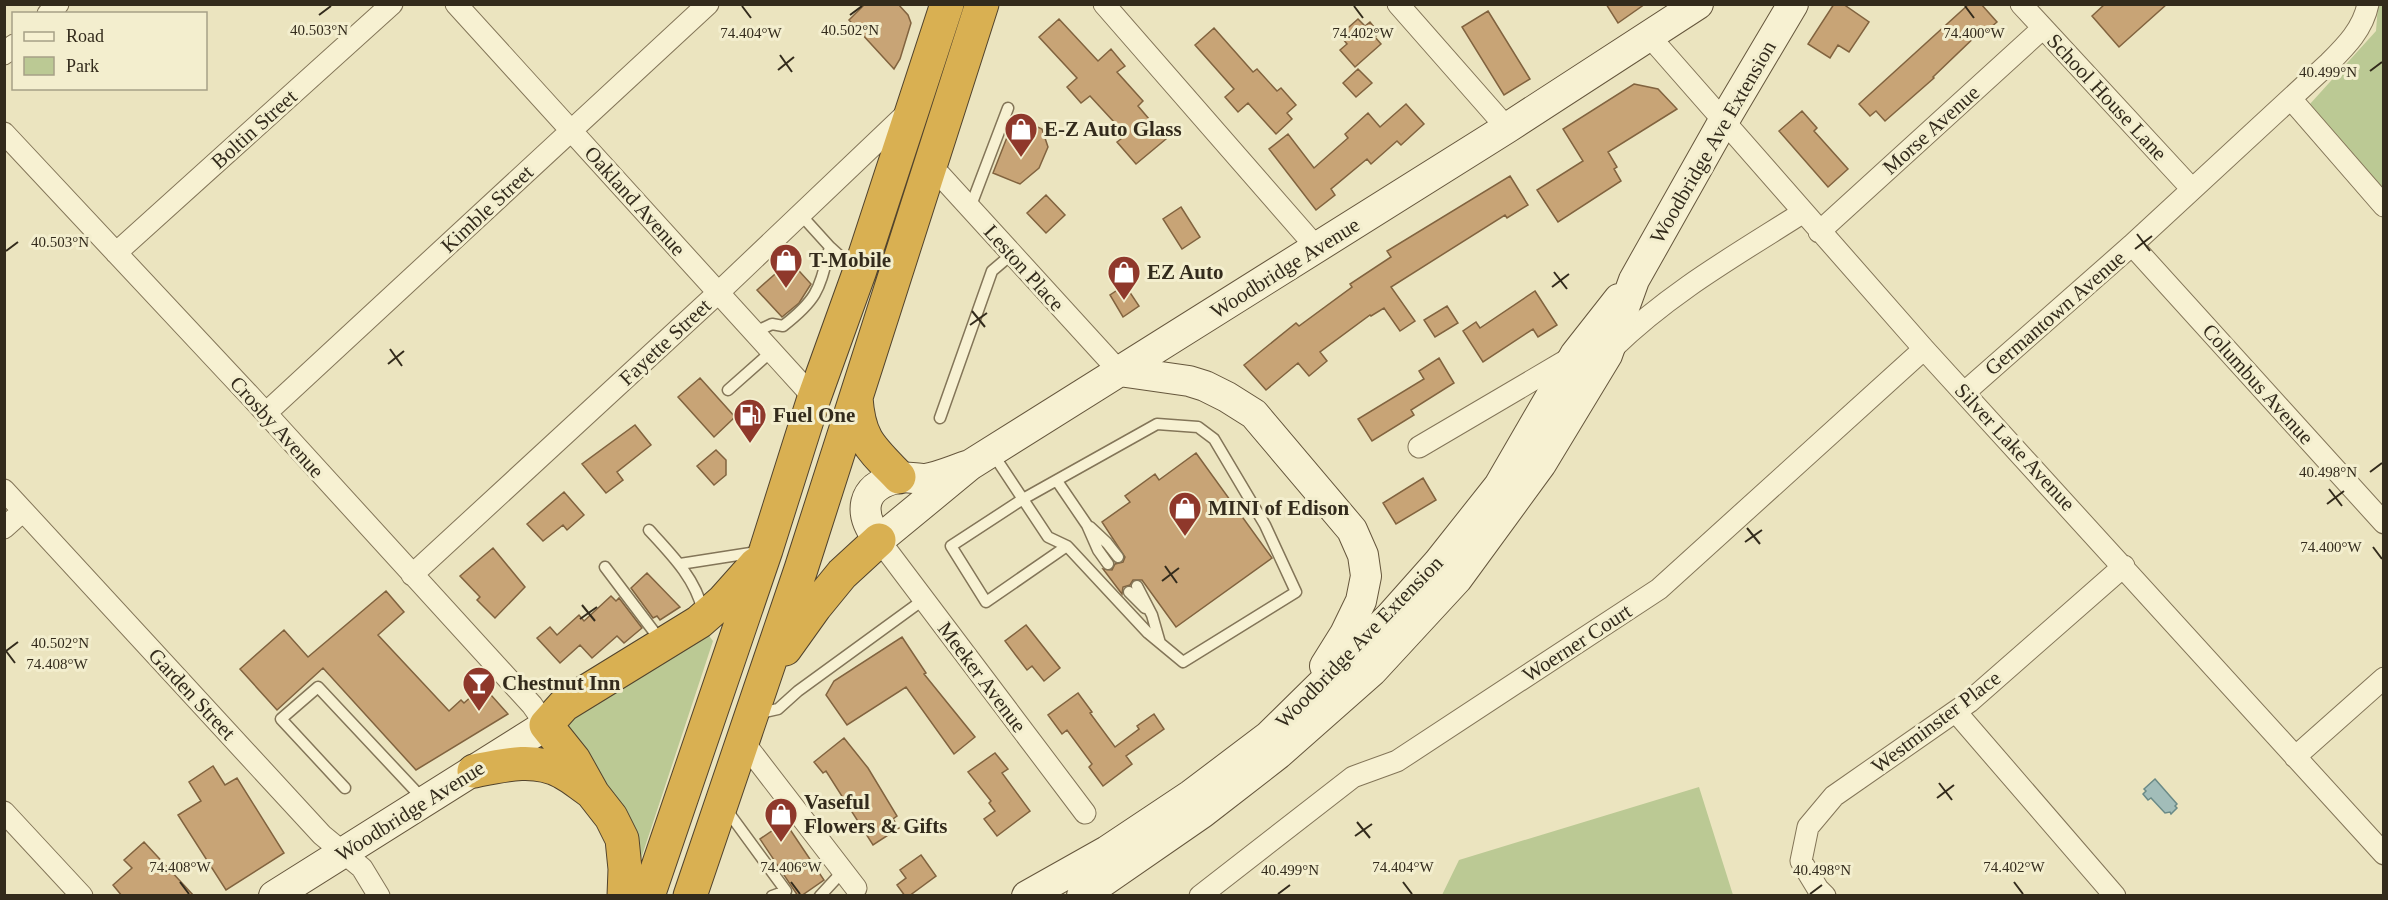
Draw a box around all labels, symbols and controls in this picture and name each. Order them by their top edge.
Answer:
legend [12,12,207,90]
text: 40.503°N [290,22,348,38]
text: 40.502°N [821,22,879,38]
text: 74.404°W [720,25,783,41]
text: 74.402°W [1332,25,1395,41]
text: 74.400°W [1943,25,2006,41]
text: Road [66,26,104,46]
street label: School House Lane [2042,29,2172,165]
street label: Woodbridge Ave Extension [1645,36,1781,248]
text: Park [66,56,99,76]
text: 40.499°N [2299,64,2357,80]
street label: Morse Avenue [1878,80,1984,180]
street label: Boltin Street [206,84,302,174]
shop icon: E-Z Auto Glass [1003,111,1039,158]
place label: E-Z Auto Glass [1044,117,1182,141]
street label: Oakland Avenue [580,141,690,261]
street label: Kimble Street [436,160,538,258]
street label: Woodbridge Avenue [1206,212,1364,324]
street label: Leston Place [979,220,1069,316]
text: 40.503°N [31,234,89,250]
shop icon: T-Mobile [768,242,804,289]
street label: Germantown Avenue [1980,246,2130,380]
place label: T-Mobile [809,248,891,272]
shop icon: EZ Auto [1106,254,1142,301]
place label: EZ Auto [1147,260,1223,284]
street label: Fayette Street [614,294,716,390]
street label: Columbus Avenue [2197,319,2319,449]
street label: Crosby Avenue [225,371,329,483]
street label: Silver Lake Avenue [1950,378,2080,516]
fuel station icon: Fuel One [732,397,768,444]
place label: Fuel One [773,403,855,427]
text: 40.498°N [2299,464,2357,480]
shop icon: MINI of Edison [1167,490,1203,537]
place label: MINI of Edison [1208,496,1350,520]
text: 74.400°W [2300,539,2363,555]
street label: Woodbridge Ave Extension [1270,551,1448,733]
street label: Woerner Court [1518,599,1636,687]
street label: Meeker Avenue [933,617,1031,737]
text: 40.502°N [31,635,89,651]
street label: Garden Street [144,643,240,745]
text: 74.408°W [26,656,89,672]
bar icon: Chestnut Inn [461,665,497,712]
street label: Westminster Place [1867,666,2005,778]
place label: Chestnut Inn [502,671,621,695]
street label: Woodbridge Avenue [331,755,489,867]
place label: Vaseful Flowers & Gifts [804,790,947,838]
shop icon: Vaseful Flowers & Gifts [763,796,799,843]
text: 74.408°W [149,859,212,875]
text: 74.406°W [760,859,823,875]
text: 74.404°W [1372,859,1435,875]
text: 74.402°W [1983,859,2046,875]
text: 40.499°N [1261,862,1319,878]
text: 40.498°N [1793,862,1851,878]

